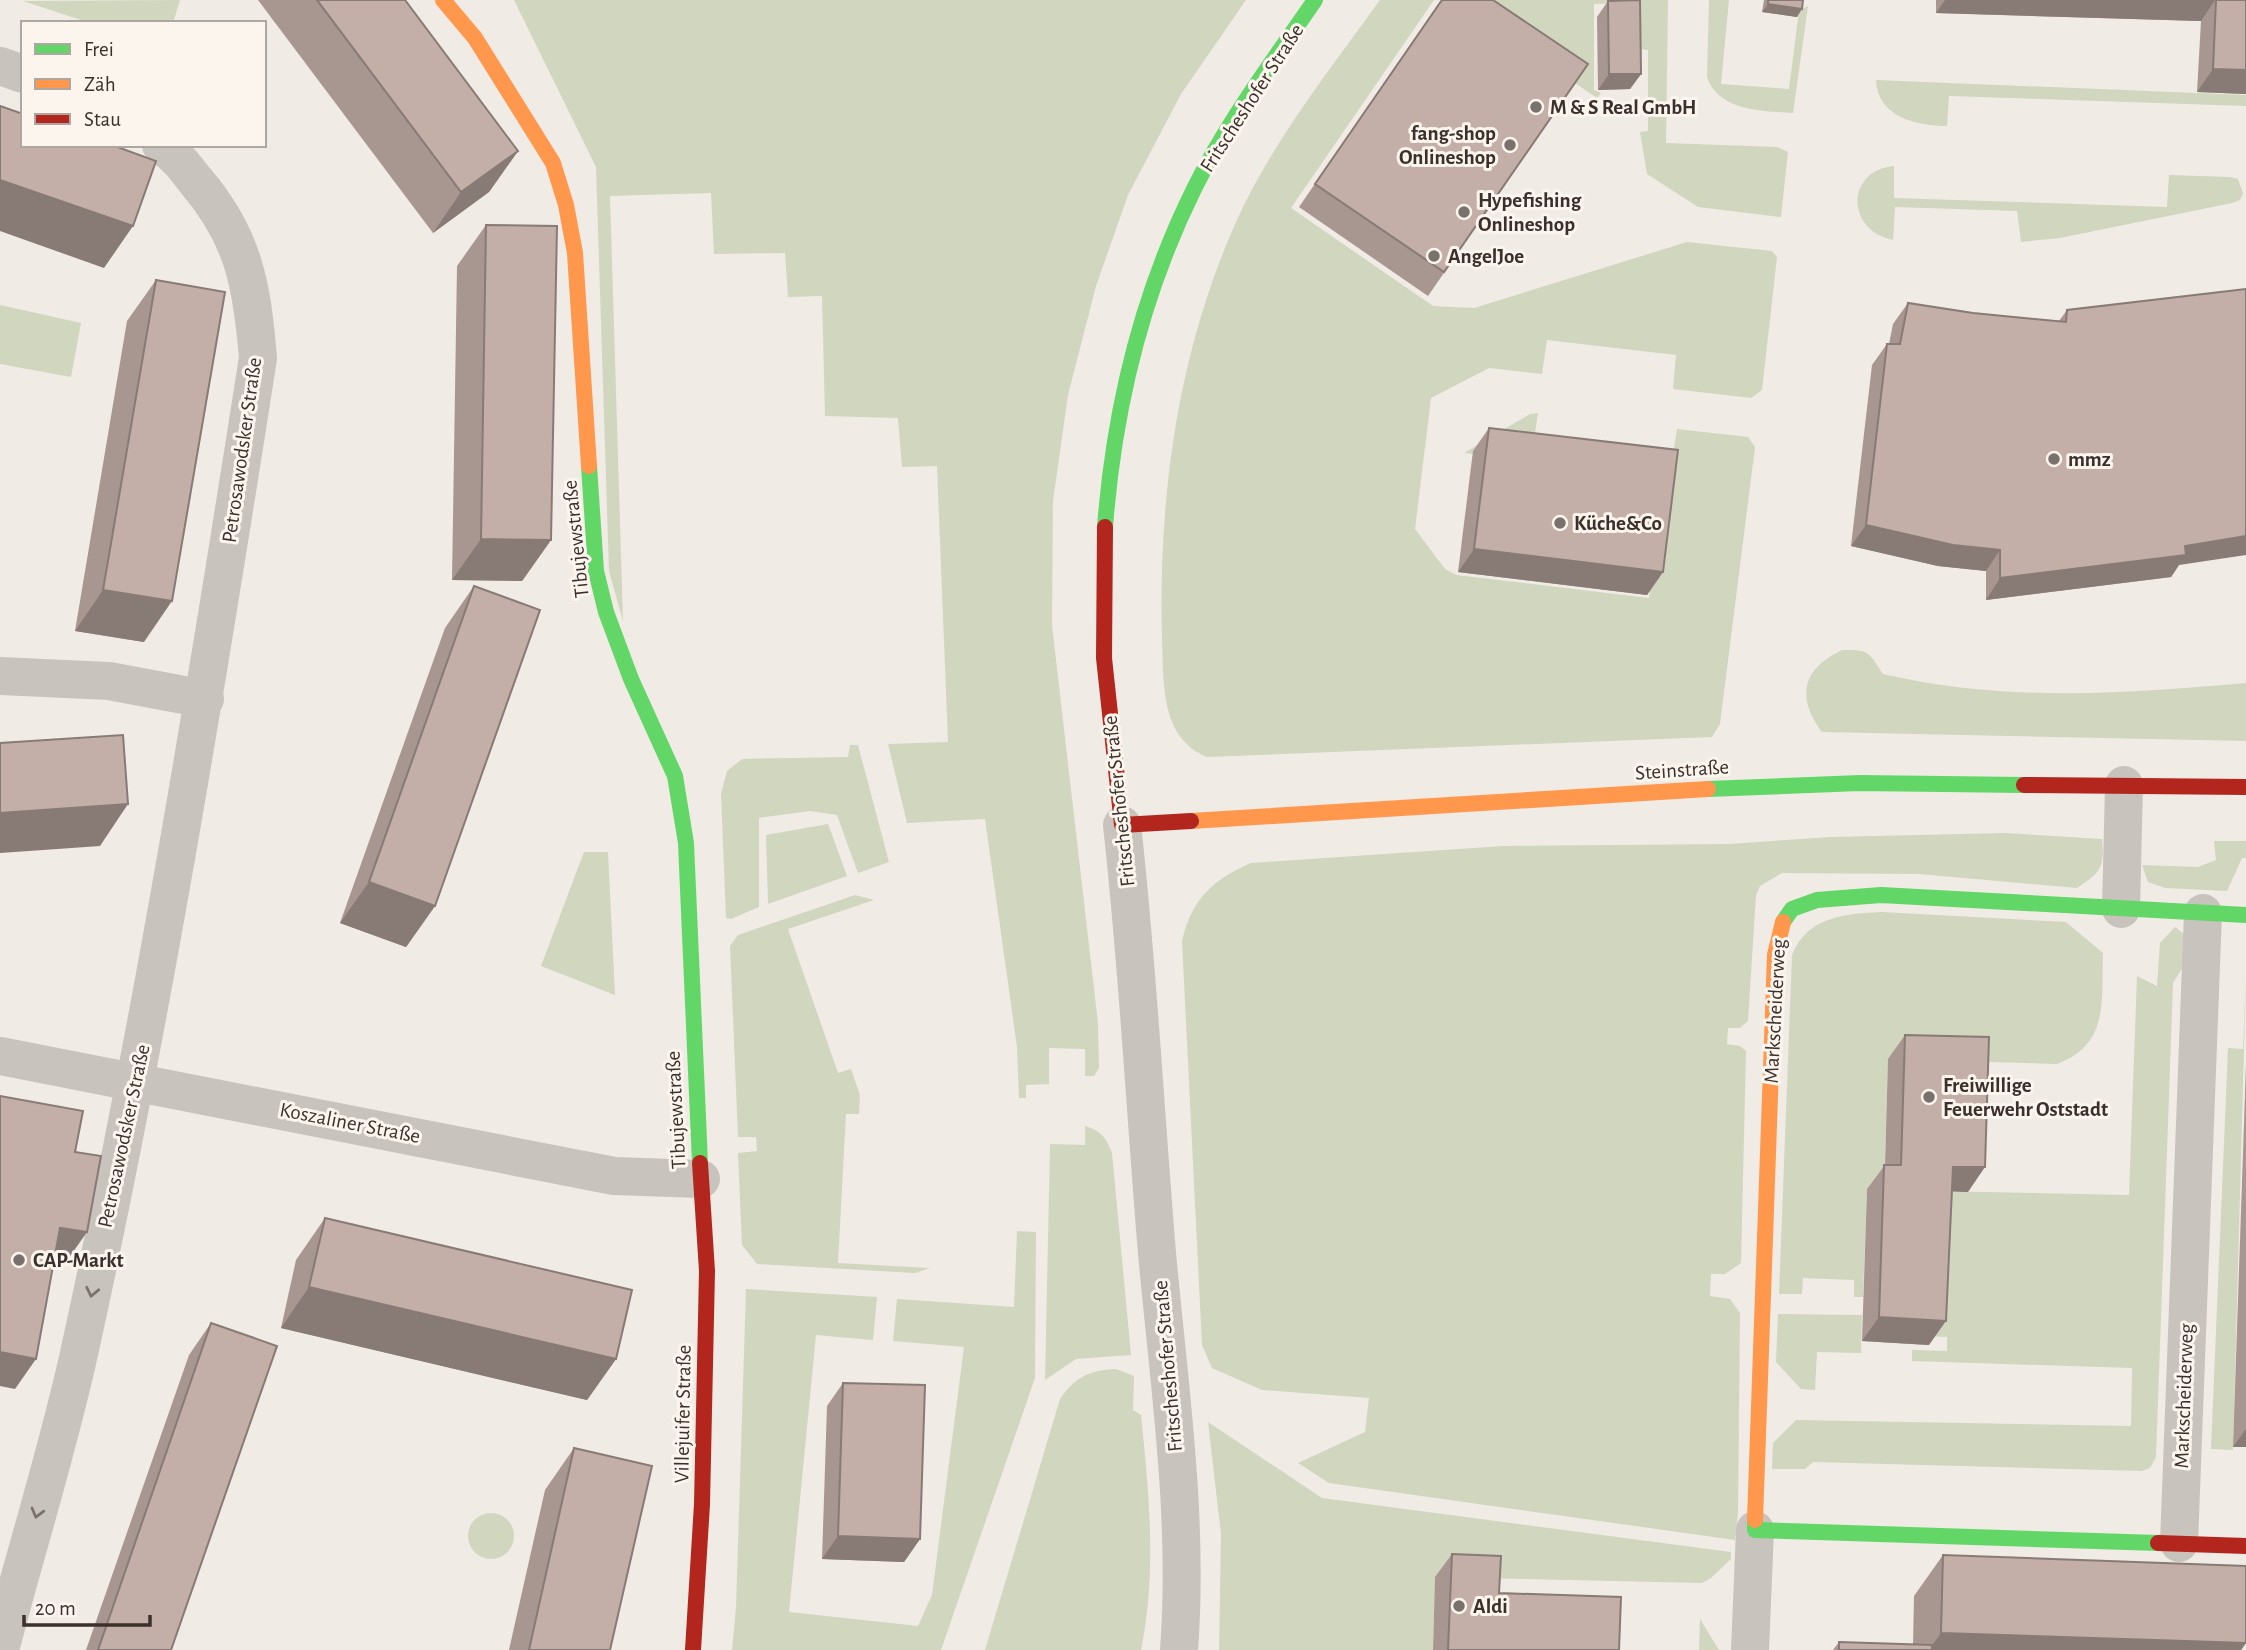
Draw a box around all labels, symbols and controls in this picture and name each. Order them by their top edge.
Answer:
street label: Fritscheshofer Straße [1196,20,1308,176]
legend [21,21,266,147]
text: Frei [84,39,114,60]
text: Zäh [84,74,116,95]
place label: M & S Real GmbH [1550,97,1696,118]
marker: M & S Real GmbH [1528,99,1544,115]
text: Stau [84,109,121,130]
place label: fang-shop Onlineshop [1399,123,1496,168]
marker: fang-shop Onlineshop [1502,137,1518,153]
place label: Hypefishing Onlineshop [1478,190,1582,235]
marker: Hypefishing Onlineshop [1456,204,1472,220]
place label: AngelJoe [1448,246,1524,267]
marker: AngelJoe [1426,248,1442,264]
street label: Petrosawodsker Straße [219,356,265,544]
place label: mmz [2068,449,2111,470]
marker: mmz [2046,451,2062,467]
street label: Tibujewstraße [559,479,593,599]
place label: Küche&Co [1574,513,1662,534]
marker: Küche&Co [1552,515,1568,531]
street label: Fritscheshofer Straße [1100,714,1138,888]
street label: Steinstraße [1634,756,1730,784]
street label: Markscheiderweg [1761,937,1789,1084]
street label: Petrosawodsker Straße [94,1042,154,1230]
street label: Tibujewstraße [662,1050,690,1170]
place label: Freiwillige Feuerwehr Oststadt [1943,1075,2108,1120]
marker: Freiwillige Feuerwehr Oststadt [1921,1089,1937,1105]
street label: Koszaliner Straße [278,1099,422,1147]
place label: CAP-Markt [33,1250,124,1271]
marker: CAP-Markt [11,1252,27,1268]
street label: Fritscheshofer Straße [1150,1279,1186,1453]
one-way arrow [85,1286,100,1298]
street label: Markscheiderweg [2171,1322,2197,1469]
street label: Villejuifer Straße [671,1345,695,1483]
one-way arrow [30,1507,45,1519]
scale bar [24,1584,150,1628]
place label: Aldi [1473,1596,1508,1617]
text: 20 m [35,1598,76,1619]
marker: Aldi [1451,1598,1467,1614]

